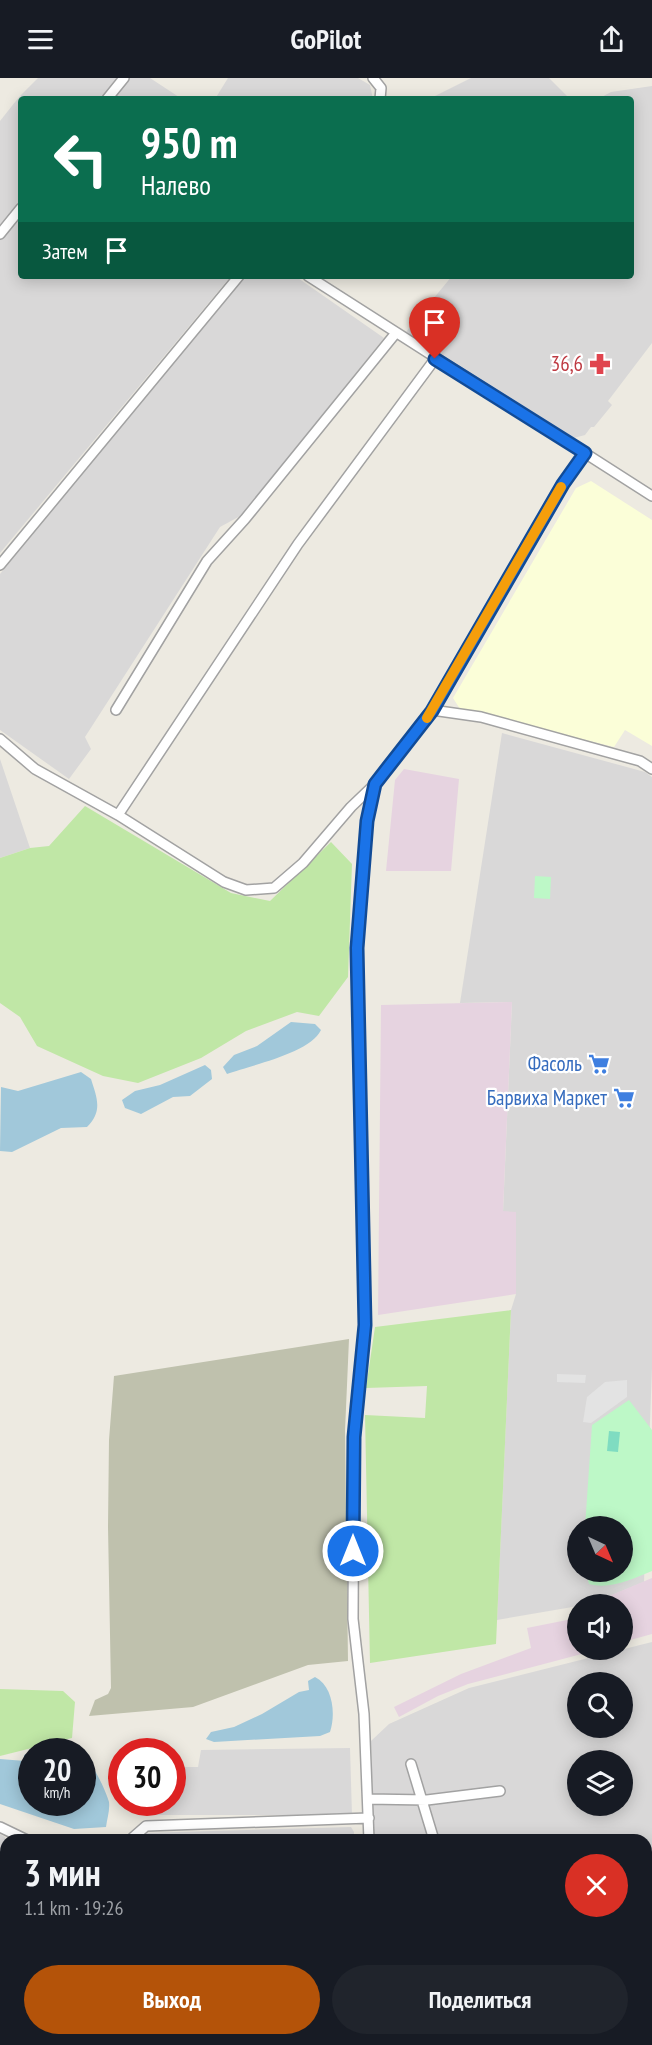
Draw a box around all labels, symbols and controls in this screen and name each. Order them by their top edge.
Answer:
text: GoPilot [291,22,361,56]
icon: menu [24,23,57,56]
icon: share [595,23,628,56]
text: 950 m [141,115,238,170]
icon: left [42,120,120,198]
text: Налево [141,168,211,202]
icon: arrive [100,234,133,267]
text: Затем [42,237,88,265]
pin [409,297,460,359]
icon: arrive [418,306,451,339]
place label: 36,6 [551,350,583,377]
pharmacy icon: 36,6 [588,352,612,376]
place label: Фасоль [528,1050,582,1077]
supermarket icon: Фасоль [587,1052,611,1076]
place label: Барвиха Маркет [487,1084,607,1111]
supermarket icon: Барвиха Маркет [612,1086,636,1110]
north arrow [567,1516,633,1582]
map controls [567,1516,633,1816]
position arrow [321,1519,385,1583]
button: sound [567,1594,633,1660]
button: search [567,1672,633,1738]
speed limit sign: 30 [108,1738,186,1816]
text: 20 [43,1750,71,1789]
button: layers [567,1750,633,1816]
text: km/h [44,1783,70,1802]
text: 3 мин [24,1849,101,1896]
button: close [565,1854,628,1917]
text: 1.1 km · 19:26 [24,1895,123,1921]
button: Выход [24,1965,320,2034]
button: Поделиться [332,1965,628,2034]

